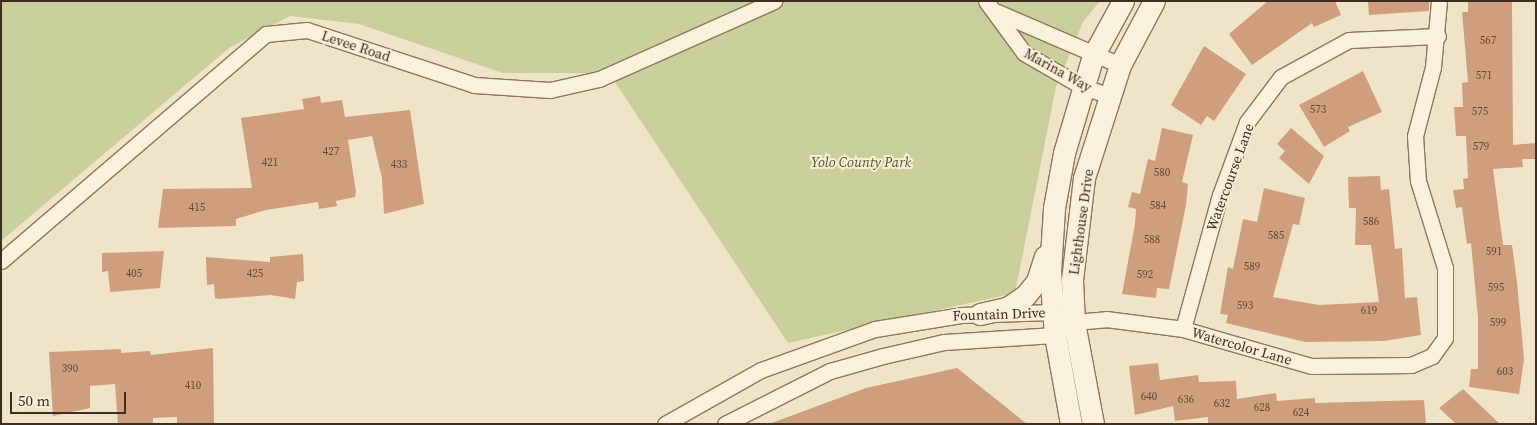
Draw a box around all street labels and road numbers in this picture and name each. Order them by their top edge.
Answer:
street label: Levee Road [319,27,393,65]
street label: Marina Way [1021,44,1095,96]
street label: Watercourse Lane [1203,121,1257,233]
street label: Lighthouse Drive [1065,168,1097,276]
street label: Fountain Drive [952,304,1046,324]
street label: Watercolor Lane [1190,324,1294,368]

